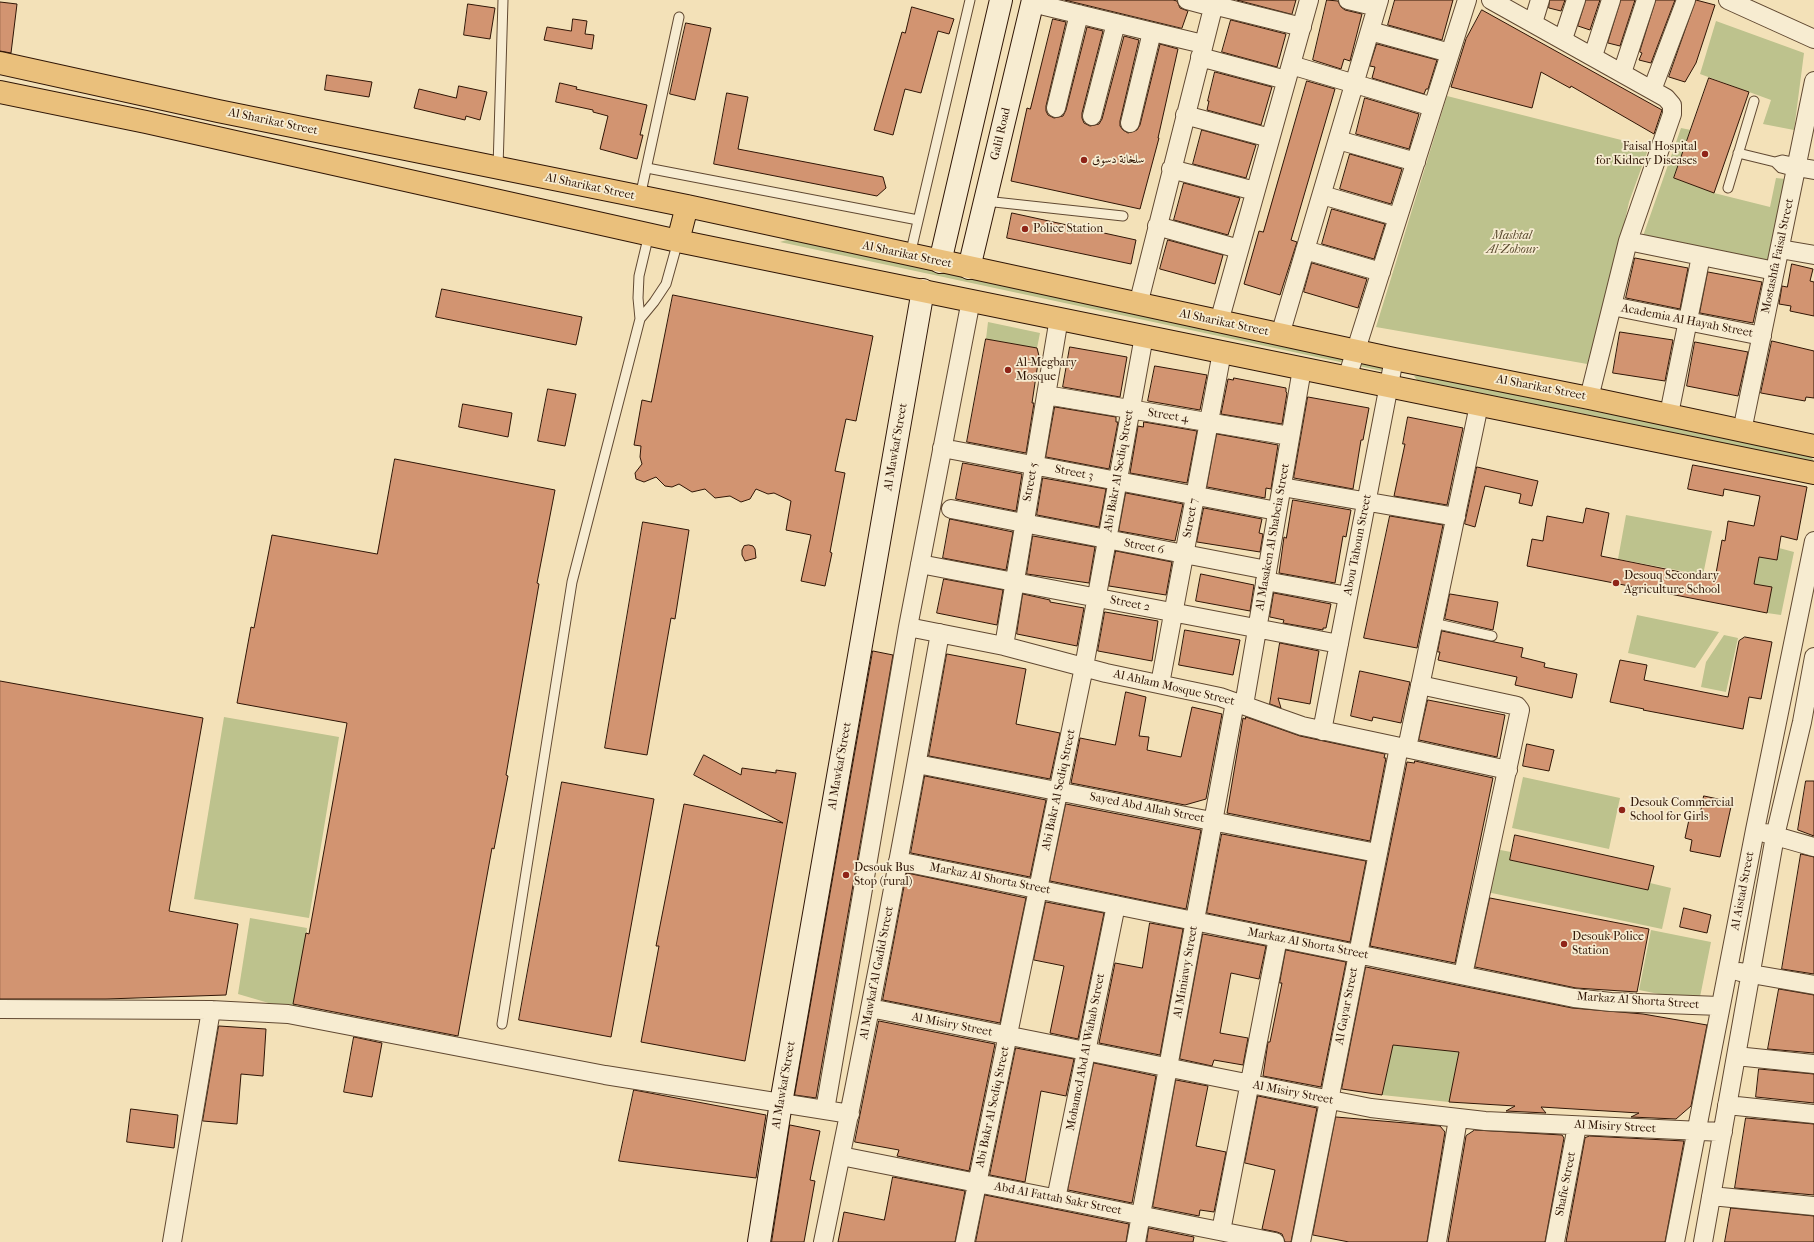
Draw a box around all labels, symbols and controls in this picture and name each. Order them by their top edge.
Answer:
street label: Al Sharikat Street [227,105,319,139]
street label: Galil Road [988,106,1014,162]
place label: Faisal Hospital for Kidney Diseases [1596,140,1697,168]
marker: Faisal Hospital for Kidney Diseases [1700,149,1710,159]
place label: سلخانة دسوق [1092,153,1144,167]
marker: سلخانة دسوق [1079,155,1089,165]
street label: Al Sharikat Street [544,170,636,204]
street label: Mostashfa Faisal Street [1759,197,1797,315]
place label: Police Station [1033,222,1103,236]
marker: Police Station [1020,224,1030,234]
park label: Mashtal Al-Zohour [1486,229,1538,257]
street label: Al Sharikat Street [861,238,953,272]
street label: Academia Al Hayah Street [1620,301,1754,341]
street label: Al Sharikat Street [1178,306,1270,340]
place label: Al-Megbary Mosque [1016,356,1077,384]
marker: Al-Megbary Mosque [1003,365,1013,375]
street label: Al Sharikat Street [1495,372,1587,404]
street label: Al Mawkaf Street [881,402,911,492]
street label: Street 4 [1146,406,1190,426]
street label: Abi Bakr Al Sediq Street [1101,409,1137,533]
street label: Street 5 [1020,461,1042,503]
street label: Street 3 [1053,462,1095,484]
street label: Al Masaken Al Shabeia Street [1253,462,1293,612]
street label: Abou Tahoun Street [1341,493,1375,597]
street label: Street 7 [1180,497,1202,539]
street label: Street 6 [1123,536,1165,558]
place label: Desouq Secondary Agriculture School [1624,569,1720,597]
marker: Desouq Secondary Agriculture School [1611,578,1621,588]
street label: Street 2 [1109,593,1151,615]
street label: Al Ahlam Mosque Street [1112,667,1236,709]
street label: Al Mawkaf Street [825,721,855,811]
street label: Abi Bakr Al Sediq Street [1039,728,1079,852]
street label: Sayed Abd Allah Street [1088,790,1206,826]
place label: Desouk Commercial School for Girls [1630,796,1734,824]
marker: Desouk Commercial School for Girls [1617,805,1627,815]
street label: Al Aistad Street [1728,850,1758,932]
street label: Markaz Al Shorta Street [928,860,1052,898]
place label: Desouk Bus Stop (rural) [854,861,914,889]
marker: Desouk Bus Stop (rural) [841,870,851,880]
street label: Al Mawkaf Al Gadid Street [857,905,897,1041]
street label: Al Miniawy Street [1171,925,1201,1019]
street label: Markaz Al Shorta Street [1246,925,1370,963]
place label: Desouk Police Station [1572,930,1644,958]
marker: Desouk Police Station [1559,939,1569,949]
street label: Al Gayar Street [1332,966,1362,1046]
street label: Mohamed Abd Al Wahab Street [1064,972,1108,1132]
street label: Markaz Al Shorta Street [1576,990,1700,1012]
street label: Al Misiry Street [910,1010,994,1040]
street label: Al Mawkaf Street [769,1040,799,1130]
street label: Abi Bakr Al Sediq Street [973,1045,1013,1169]
street label: Al Misiry Street [1251,1078,1335,1108]
street label: Al Misiry Street [1574,1118,1656,1136]
street label: Shafie Street [1553,1151,1579,1217]
street label: Abd Al Fattah Sakr Street [993,1180,1123,1218]

